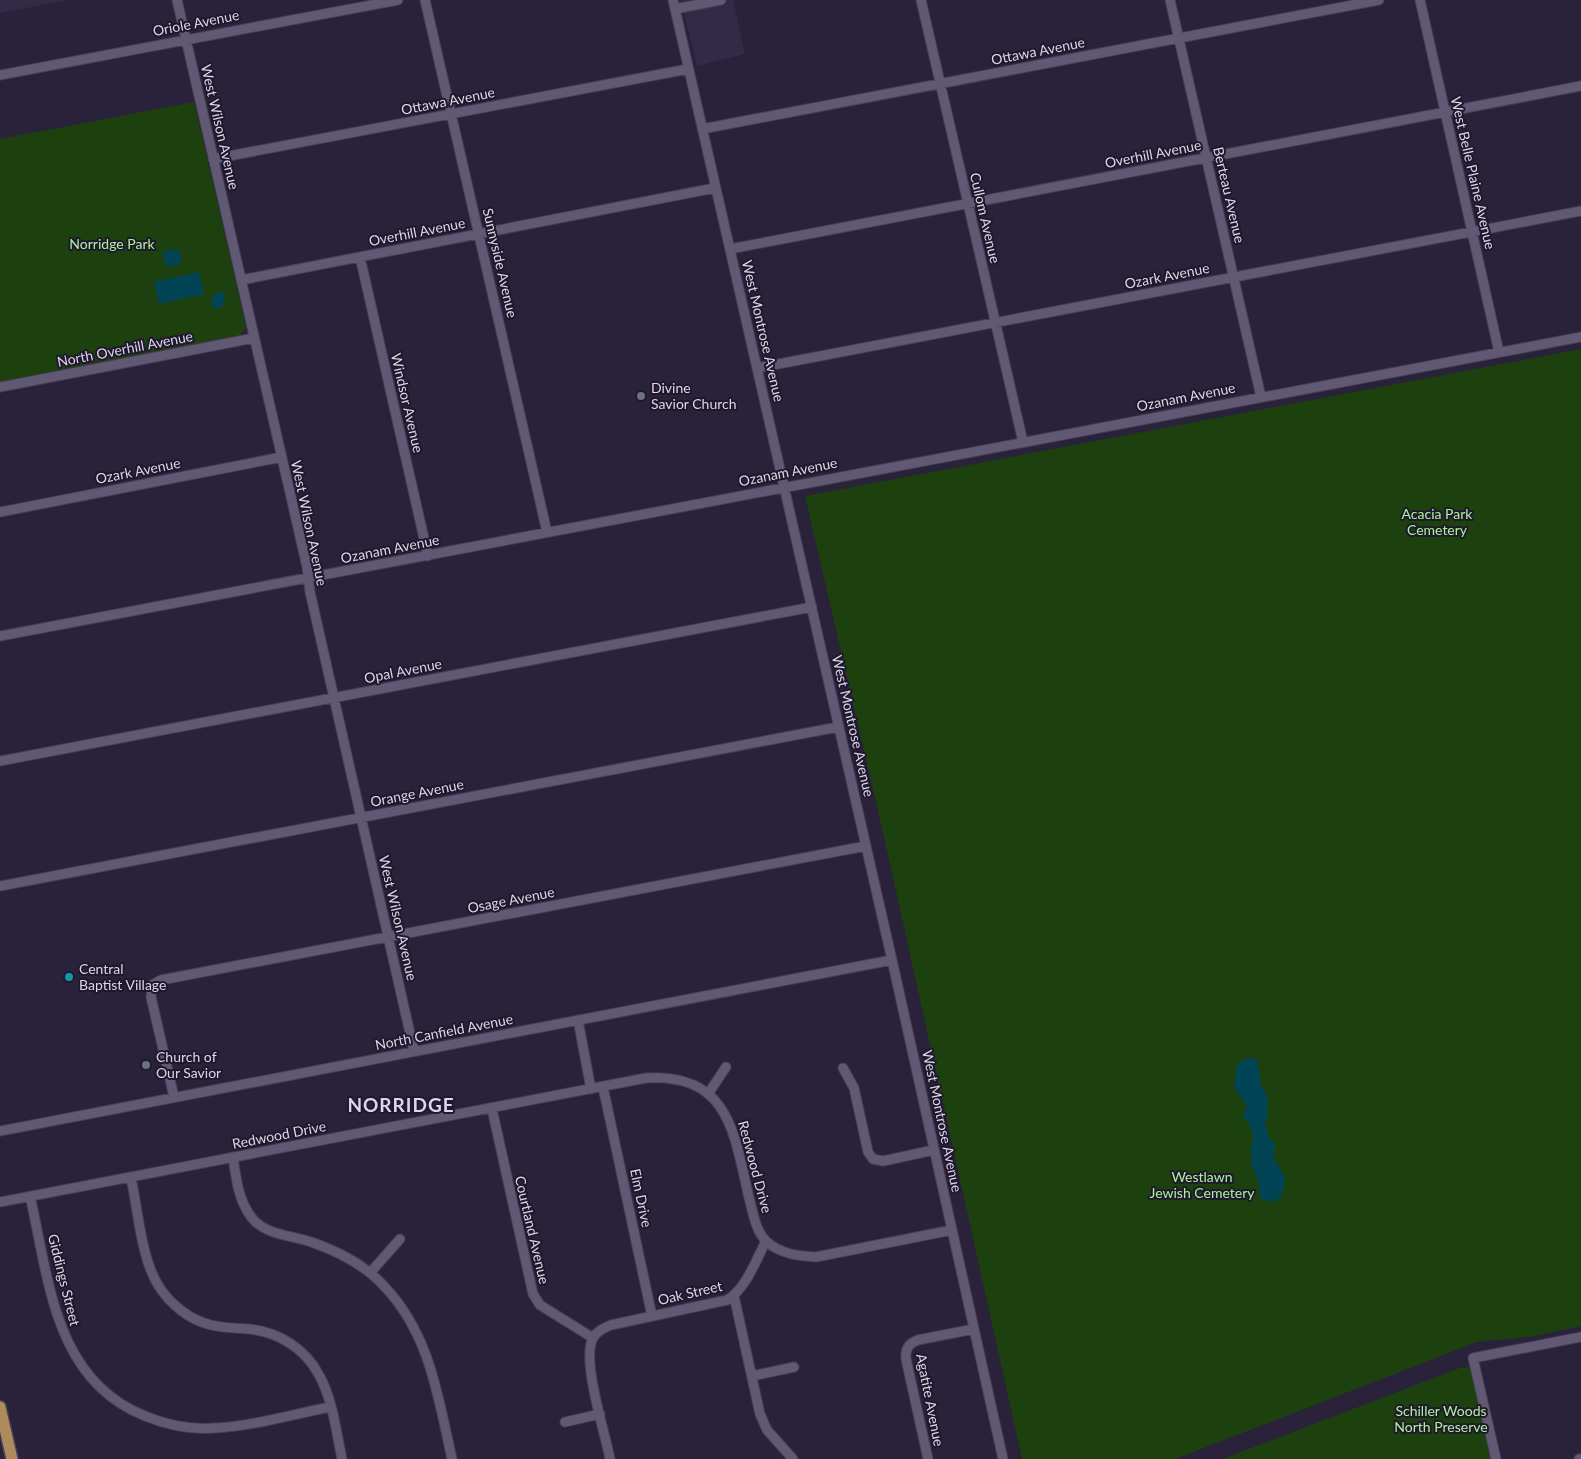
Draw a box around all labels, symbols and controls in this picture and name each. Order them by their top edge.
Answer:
street label: Oriole Avenue [151,6,241,39]
street label: Ottawa Avenue [990,33,1086,68]
street label: West Wilson Avenue [198,63,243,191]
street label: Ottawa Avenue [400,83,496,118]
street label: West Belle Plaine Avenue [1448,95,1499,251]
street label: Overhill Avenue [1103,136,1203,171]
street label: Berteau Avenue [1210,145,1249,245]
street label: Cullom Avenue [967,171,1004,265]
street label: Sunnyside Avenue [480,206,521,319]
street label: Overhill Avenue [367,214,467,249]
park label: Norridge Park [69,235,156,252]
street label: West Montrose Avenue [739,258,788,403]
street label: Ozark Avenue [1123,259,1211,292]
street label: North Overhill Avenue [56,327,194,370]
street label: Windsor Avenue [388,351,427,454]
place label: Divine Savior Church [651,379,737,412]
street label: Ozanam Avenue [1135,379,1237,414]
marker: Divine Savior Church [635,390,647,402]
street label: Ozark Avenue [94,454,182,487]
street label: Ozanam Avenue [737,454,839,489]
street label: West Wilson Avenue [288,459,331,587]
park label: Acacia Park Cemetery [1402,505,1473,538]
street label: Ozanam Avenue [339,531,441,566]
street label: West Montrose Avenue [829,653,878,798]
street label: Opal Avenue [363,655,443,686]
street label: Orange Avenue [369,775,465,810]
street label: West Wilson Avenue [376,854,421,982]
street label: Osage Avenue [466,883,556,916]
place label: Central Baptist Village [79,960,166,993]
marker: Central Baptist Village [63,971,75,983]
street label: North Canfield Avenue [374,1010,514,1053]
place label: Church of Our Savior [156,1048,221,1081]
street label: West Montrose Avenue [919,1048,966,1194]
marker: Church of Our Savior [140,1059,152,1071]
district label: NORRIDGE [347,1093,455,1116]
street label: Redwood Drive [231,1117,327,1152]
street label: Redwood Drive [735,1119,776,1215]
street label: Elm Drive [627,1167,656,1229]
park label: Westlawn Jewish Cemetery [1150,1168,1255,1201]
street label: Courtland Avenue [512,1174,553,1286]
street label: Giddings Street [45,1232,84,1328]
street label: Oak Street [656,1277,724,1308]
street label: Agatite Avenue [913,1352,948,1448]
park label: Schiller Woods North Preserve [1394,1402,1488,1435]

